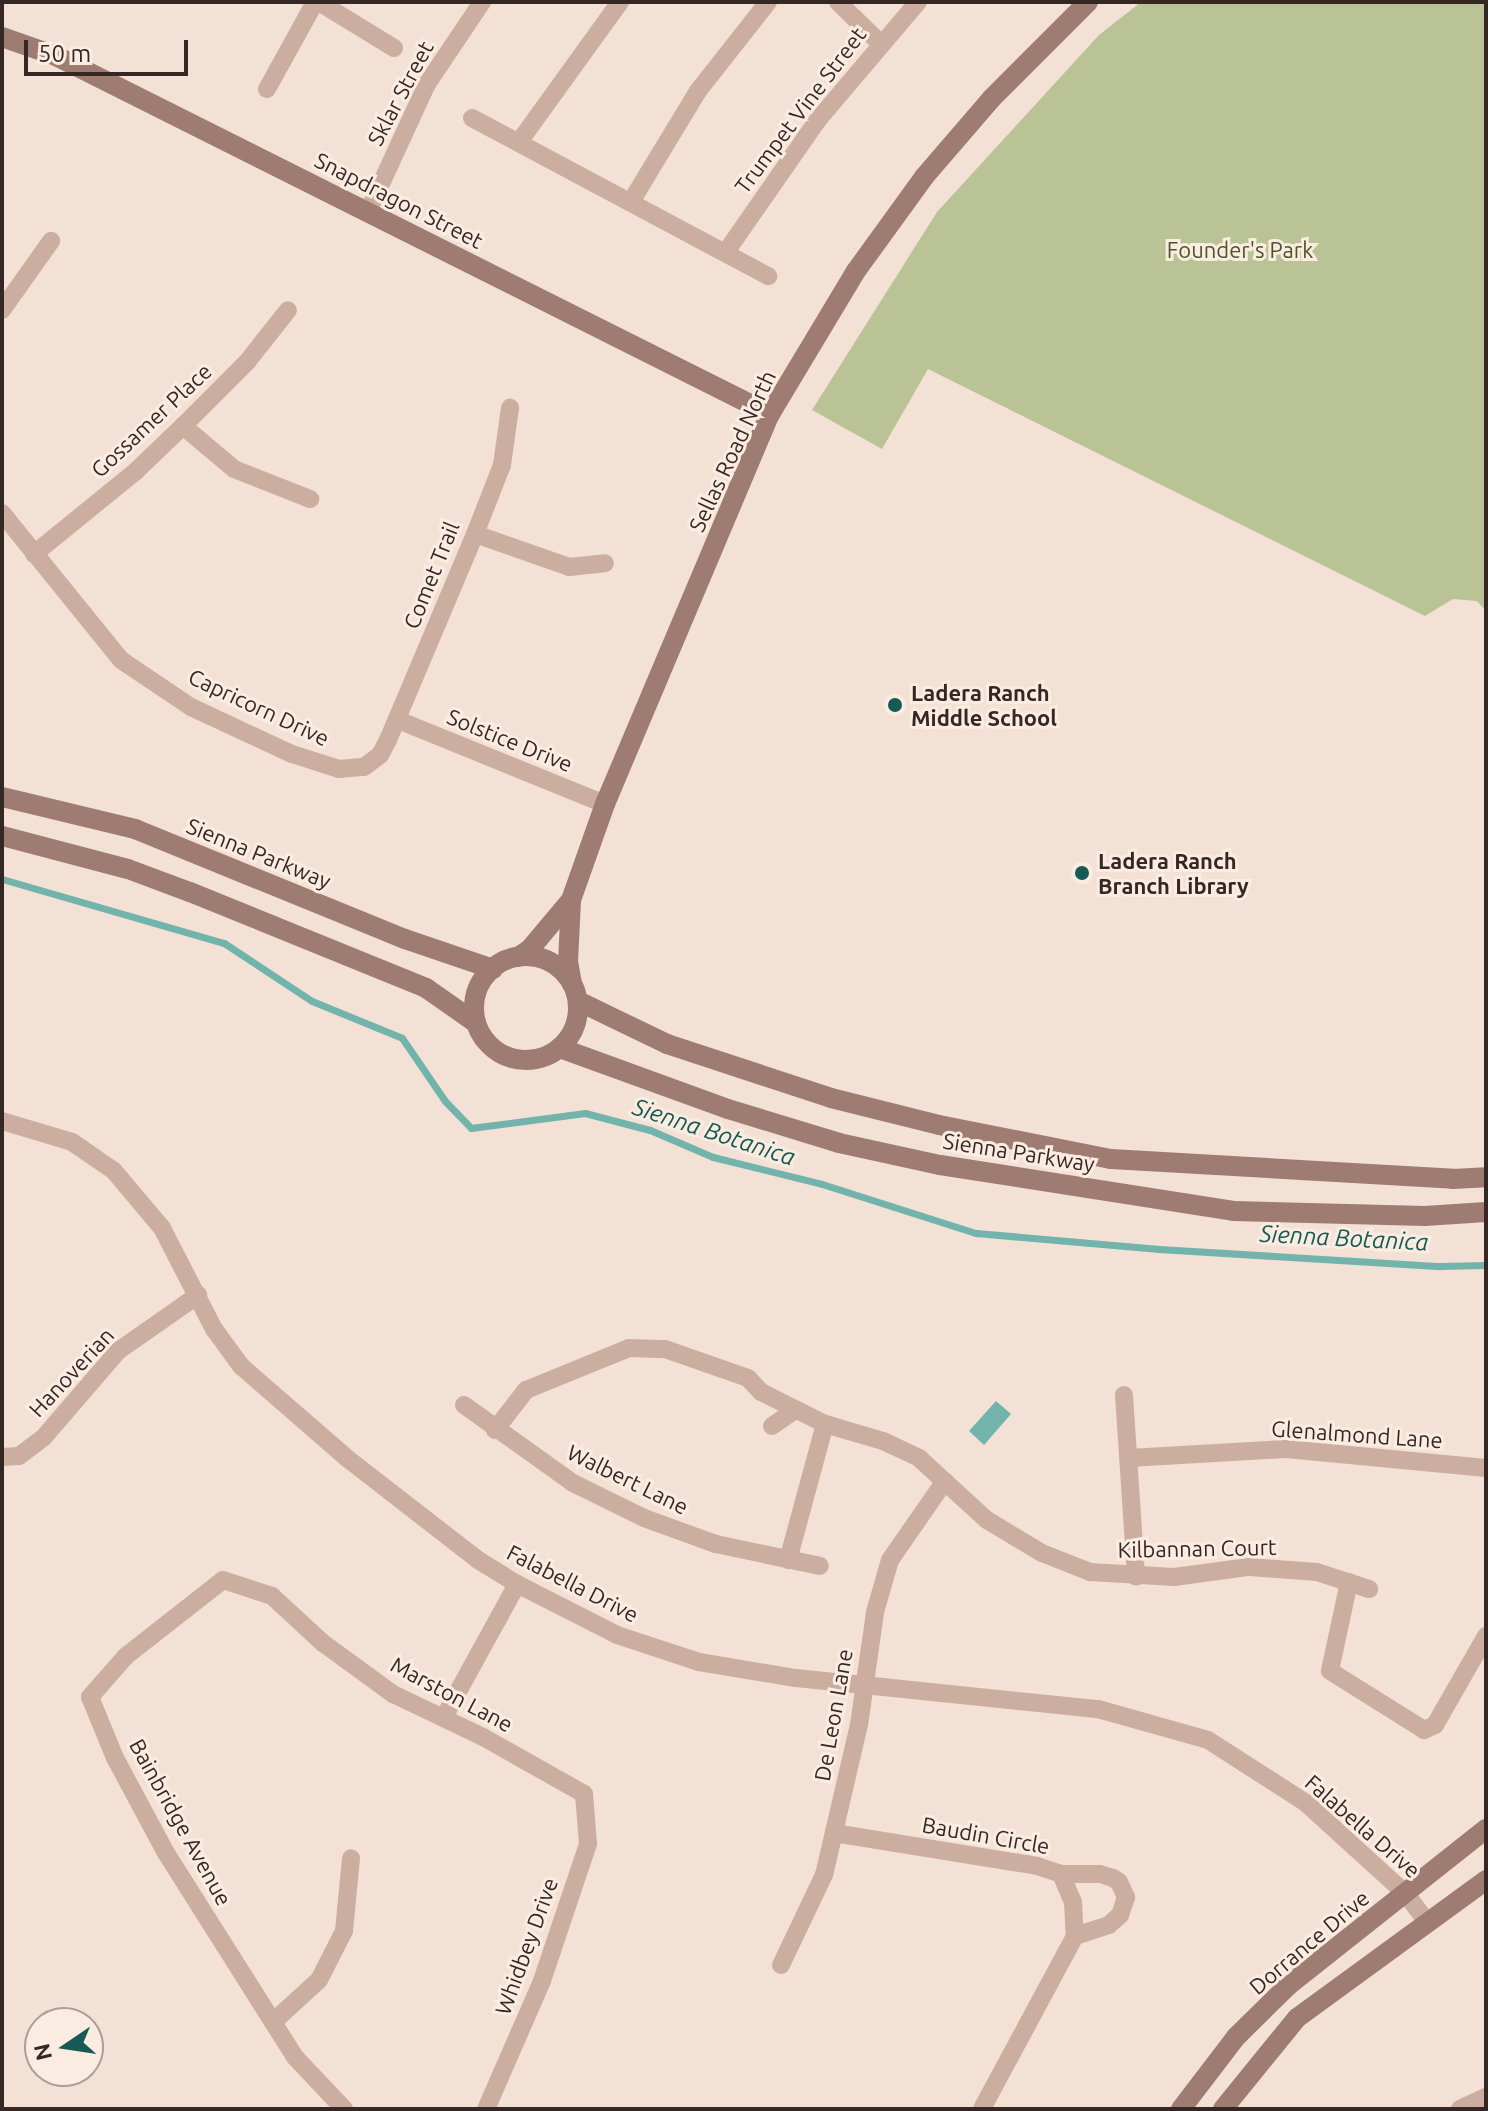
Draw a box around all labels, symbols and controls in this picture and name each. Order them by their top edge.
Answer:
street label: Trumpet Vine Street [729,22,871,198]
scale bar [28,24,192,74]
street label: Sklar Street [361,36,439,150]
text: 50 m [38,40,91,67]
street label: Snapdragon Street [310,146,488,254]
park label: Founder's Park [1167,237,1313,263]
street label: Gossamer Place [85,358,217,482]
street label: Sellas Road North [683,366,781,536]
street label: Comet Trail [398,517,464,633]
street label: Capricorn Drive [184,663,334,751]
place label: Ladera Ranch Middle School [911,679,1057,730]
marker: Ladera Ranch Middle School [886,696,904,714]
street label: Solstice Drive [443,703,577,777]
street label: Sienna Parkway [183,812,335,894]
place label: Ladera Ranch Branch Library [1098,847,1249,898]
marker: Ladera Ranch Branch Library [1073,864,1091,882]
water label: Sienna Botanica [629,1092,799,1172]
street label: Sienna Parkway [941,1127,1097,1177]
water label: Sienna Botanica [1259,1219,1429,1257]
street label: Hanoverian [23,1322,119,1422]
street label: Glenalmond Lane [1270,1415,1444,1453]
street label: Walbert Lane [563,1438,693,1520]
street label: Kilbannan Court [1117,1533,1277,1563]
street label: Falabella Drive [503,1539,643,1627]
street label: De Leon Lane [808,1647,858,1783]
street label: Marston Lane [386,1651,518,1737]
street label: Bainbridge Avenue [124,1734,238,1910]
street label: Falabella Drive [1300,1769,1426,1883]
street label: Baudin Circle [920,1811,1052,1859]
street label: Whidbey Drive [489,1874,563,2018]
street label: Dorrance Drive [1244,1884,1374,2000]
north arrow [24,2007,104,2087]
text: N [28,2041,56,2063]

